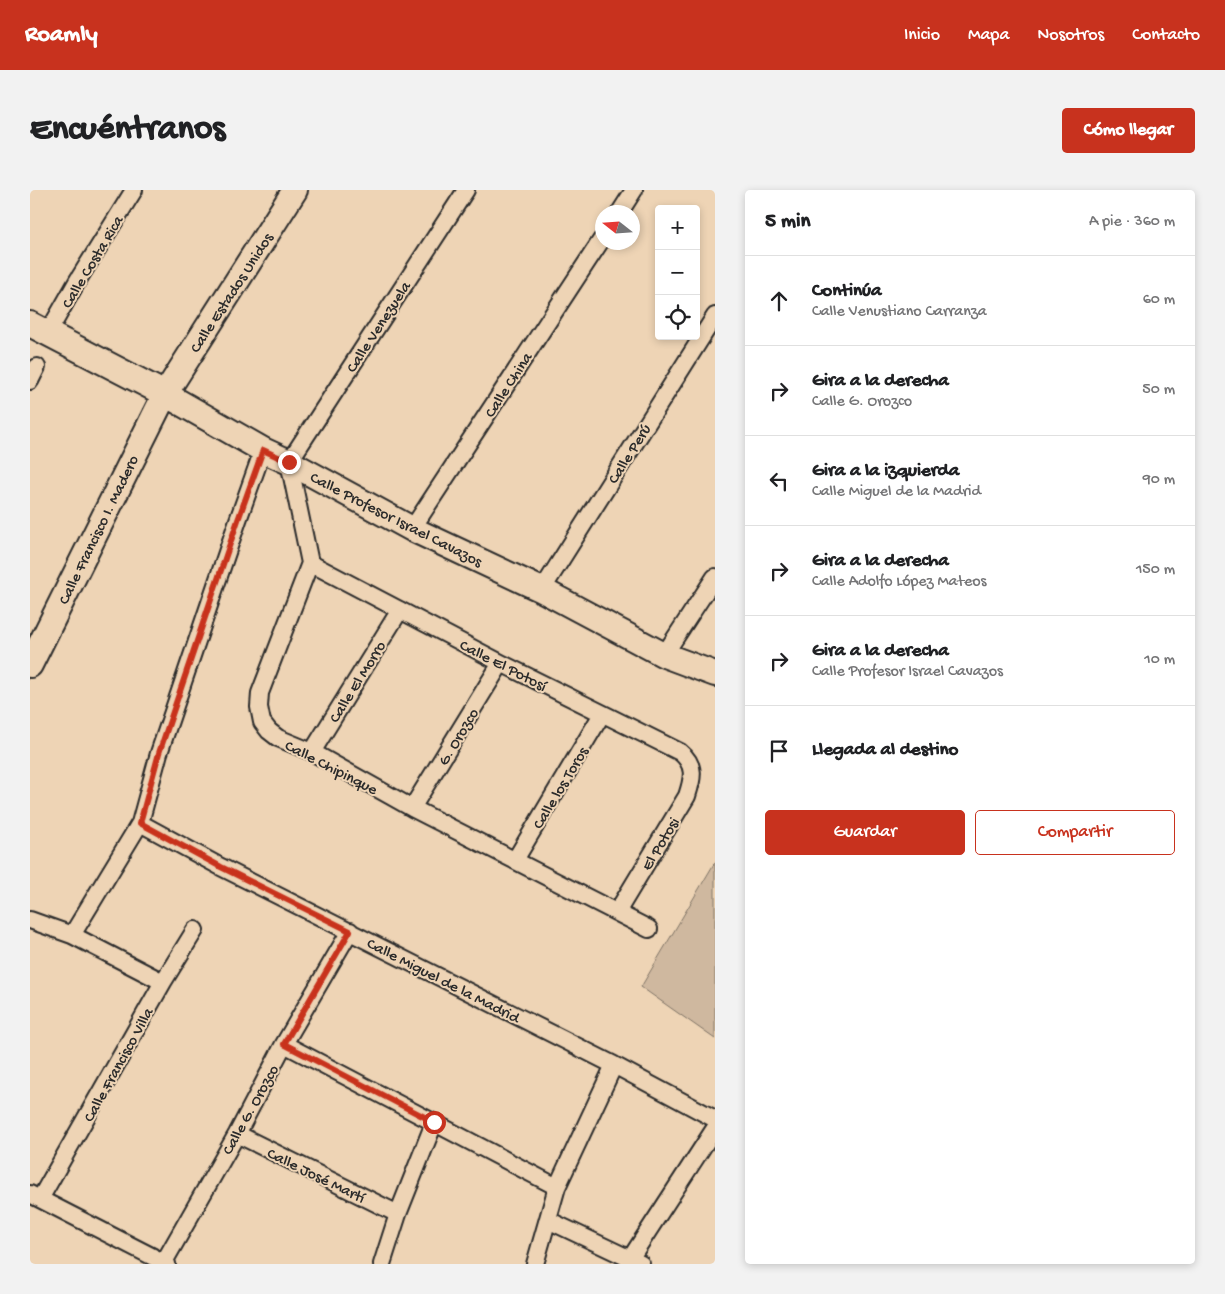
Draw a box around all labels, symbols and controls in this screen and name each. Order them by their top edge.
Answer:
text: Roamly [25,21,98,50]
text: Inicio [904,25,940,46]
text: Mapa [968,25,1009,46]
text: Nosotros [1037,25,1104,46]
text: Contacto [1132,25,1200,46]
button: Cómo llegar [1062,108,1195,153]
text: Encuéntranos [30,110,225,151]
north arrow [595,205,640,250]
map controls [655,205,700,340]
button: + [655,205,700,250]
text: 5 min [765,210,810,235]
street label: Calle Costa Rica [59,212,130,313]
text: A pie · 360 m [1089,213,1175,232]
street label: Calle Estados Unidos [187,229,279,357]
button: − [655,250,700,295]
street label: Calle Venezuela [343,278,417,377]
text: Continúa [812,280,882,303]
icon: ahead [765,287,793,315]
text: 60 m [1143,291,1175,310]
button: locate [655,295,700,340]
text: Calle Venustiano Carranza [812,303,987,322]
street label: Calle China [482,349,539,422]
text: Gira a la derecha [812,370,949,393]
icon: right [765,377,793,405]
text: 50 m [1142,381,1175,400]
text: Calle G. Orozco [812,393,912,412]
street label: Calle Perú [605,421,657,488]
route end [278,451,301,474]
street label: Calle Francisco I. Madero [56,453,145,608]
text: Gira a la izquierda [812,460,959,483]
icon: left [765,467,793,495]
street label: Calle Profesor Israel Cavazos [306,469,486,573]
text: 90 m [1143,471,1175,490]
text: Calle Miguel de la Madrid [812,483,981,502]
text: Gira a la derecha [812,550,949,573]
icon: right [765,557,793,585]
text: 150 m [1136,561,1175,580]
text: Calle Adolfo López Mateos [812,573,986,592]
street label: Calle El Potosí [456,637,550,697]
street label: Calle El Morro [326,638,392,727]
text: Gira a la derecha [812,640,949,663]
icon: right [765,647,793,675]
text: 10 m [1144,651,1175,670]
text: Calle Profesor Israel Cavazos [812,663,1003,682]
street label: G. Orozco [436,706,484,770]
icon: arrive [765,737,793,765]
street label: Calle Chipinque [281,738,381,801]
text: Llegada al destino [812,739,958,762]
street label: Calle los Toros [530,743,595,833]
button: Guardar [765,810,965,855]
button: Compartir [975,810,1175,855]
street label: El Potosi [639,815,685,875]
street label: Calle Miguel de la Madrid [363,935,523,1030]
street label: Calle Francisco Villa [81,1004,160,1126]
street label: Calle G. Orozco [220,1062,285,1159]
route start [423,1111,446,1134]
street label: Calle José Martí [263,1145,368,1209]

